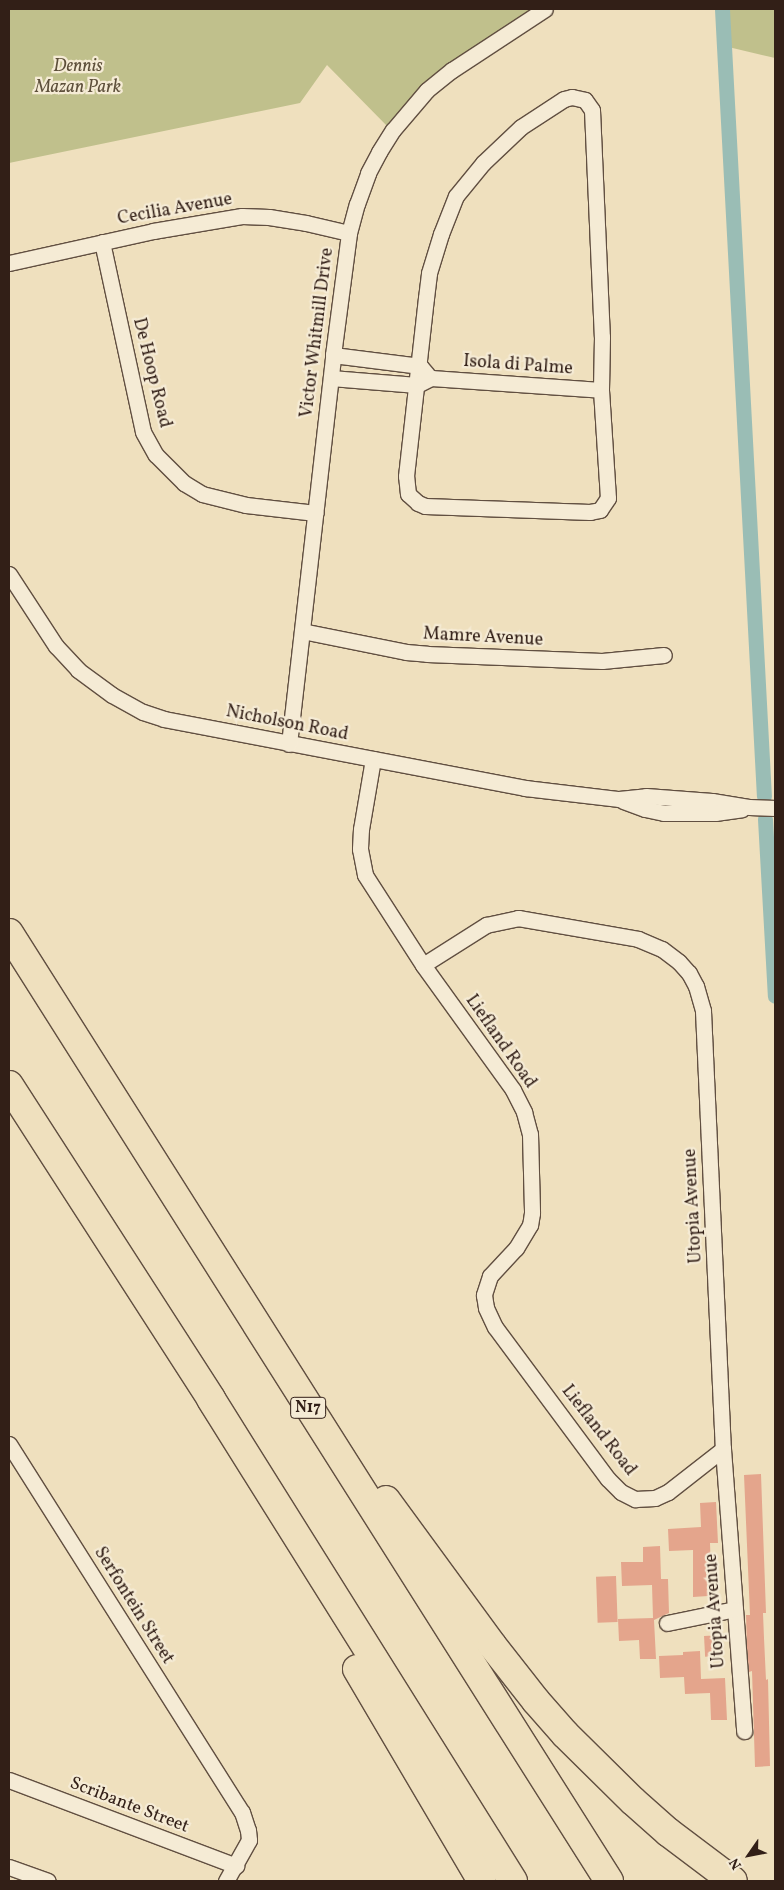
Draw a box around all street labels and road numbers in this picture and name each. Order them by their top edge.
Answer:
street label: Cecilia Avenue [116,189,234,231]
street label: Victor Whitmill Drive [297,246,339,420]
street label: De Hoop Road [127,316,175,430]
street label: Isola di Palme [462,351,574,381]
street label: Mamre Avenue [422,624,544,652]
street label: Nicholson Road [224,702,350,746]
street label: Liefland Road [460,991,540,1093]
street label: Utopia Avenue [680,1148,708,1264]
street label: Liefland Road [556,1381,640,1481]
road number: N17 [289,1395,327,1422]
street label: Serfontein Street [88,1543,178,1669]
street label: Utopia Avenue [701,1553,731,1669]
street label: Scribante Street [66,1773,192,1839]

